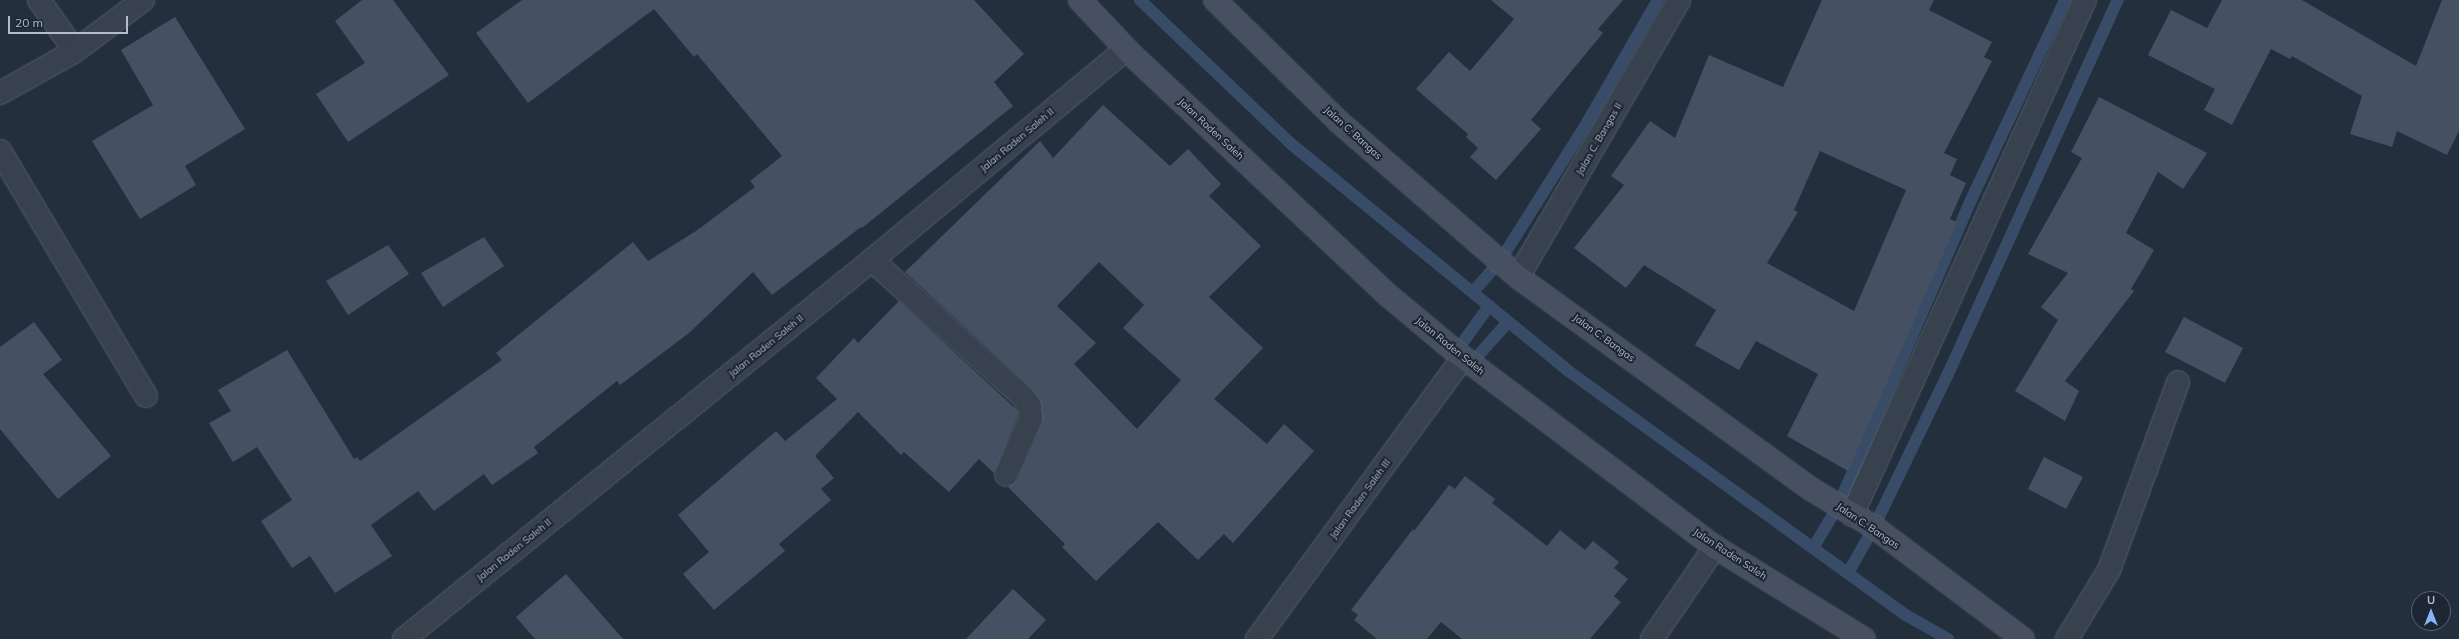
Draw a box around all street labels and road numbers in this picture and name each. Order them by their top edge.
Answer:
street label: Jalan Raden Saleh [1176,96,1246,162]
street label: Jalan C. Bangas II [1573,101,1625,177]
street label: Jalan C. Bangas [1322,104,1384,162]
street label: Jalan Raden Saleh II [978,106,1056,174]
street label: Jalan Raden Saleh II [726,312,806,380]
street label: Jalan C. Bangas [1571,312,1637,364]
street label: Jalan Raden Saleh [1413,315,1487,377]
street label: Jalan Raden Saleh III [1327,457,1393,541]
street label: Jalan C. Bangas [1834,500,1902,552]
street label: Jalan Raden Saleh II [474,516,554,584]
street label: Jalan Raden Saleh [1691,526,1769,582]

